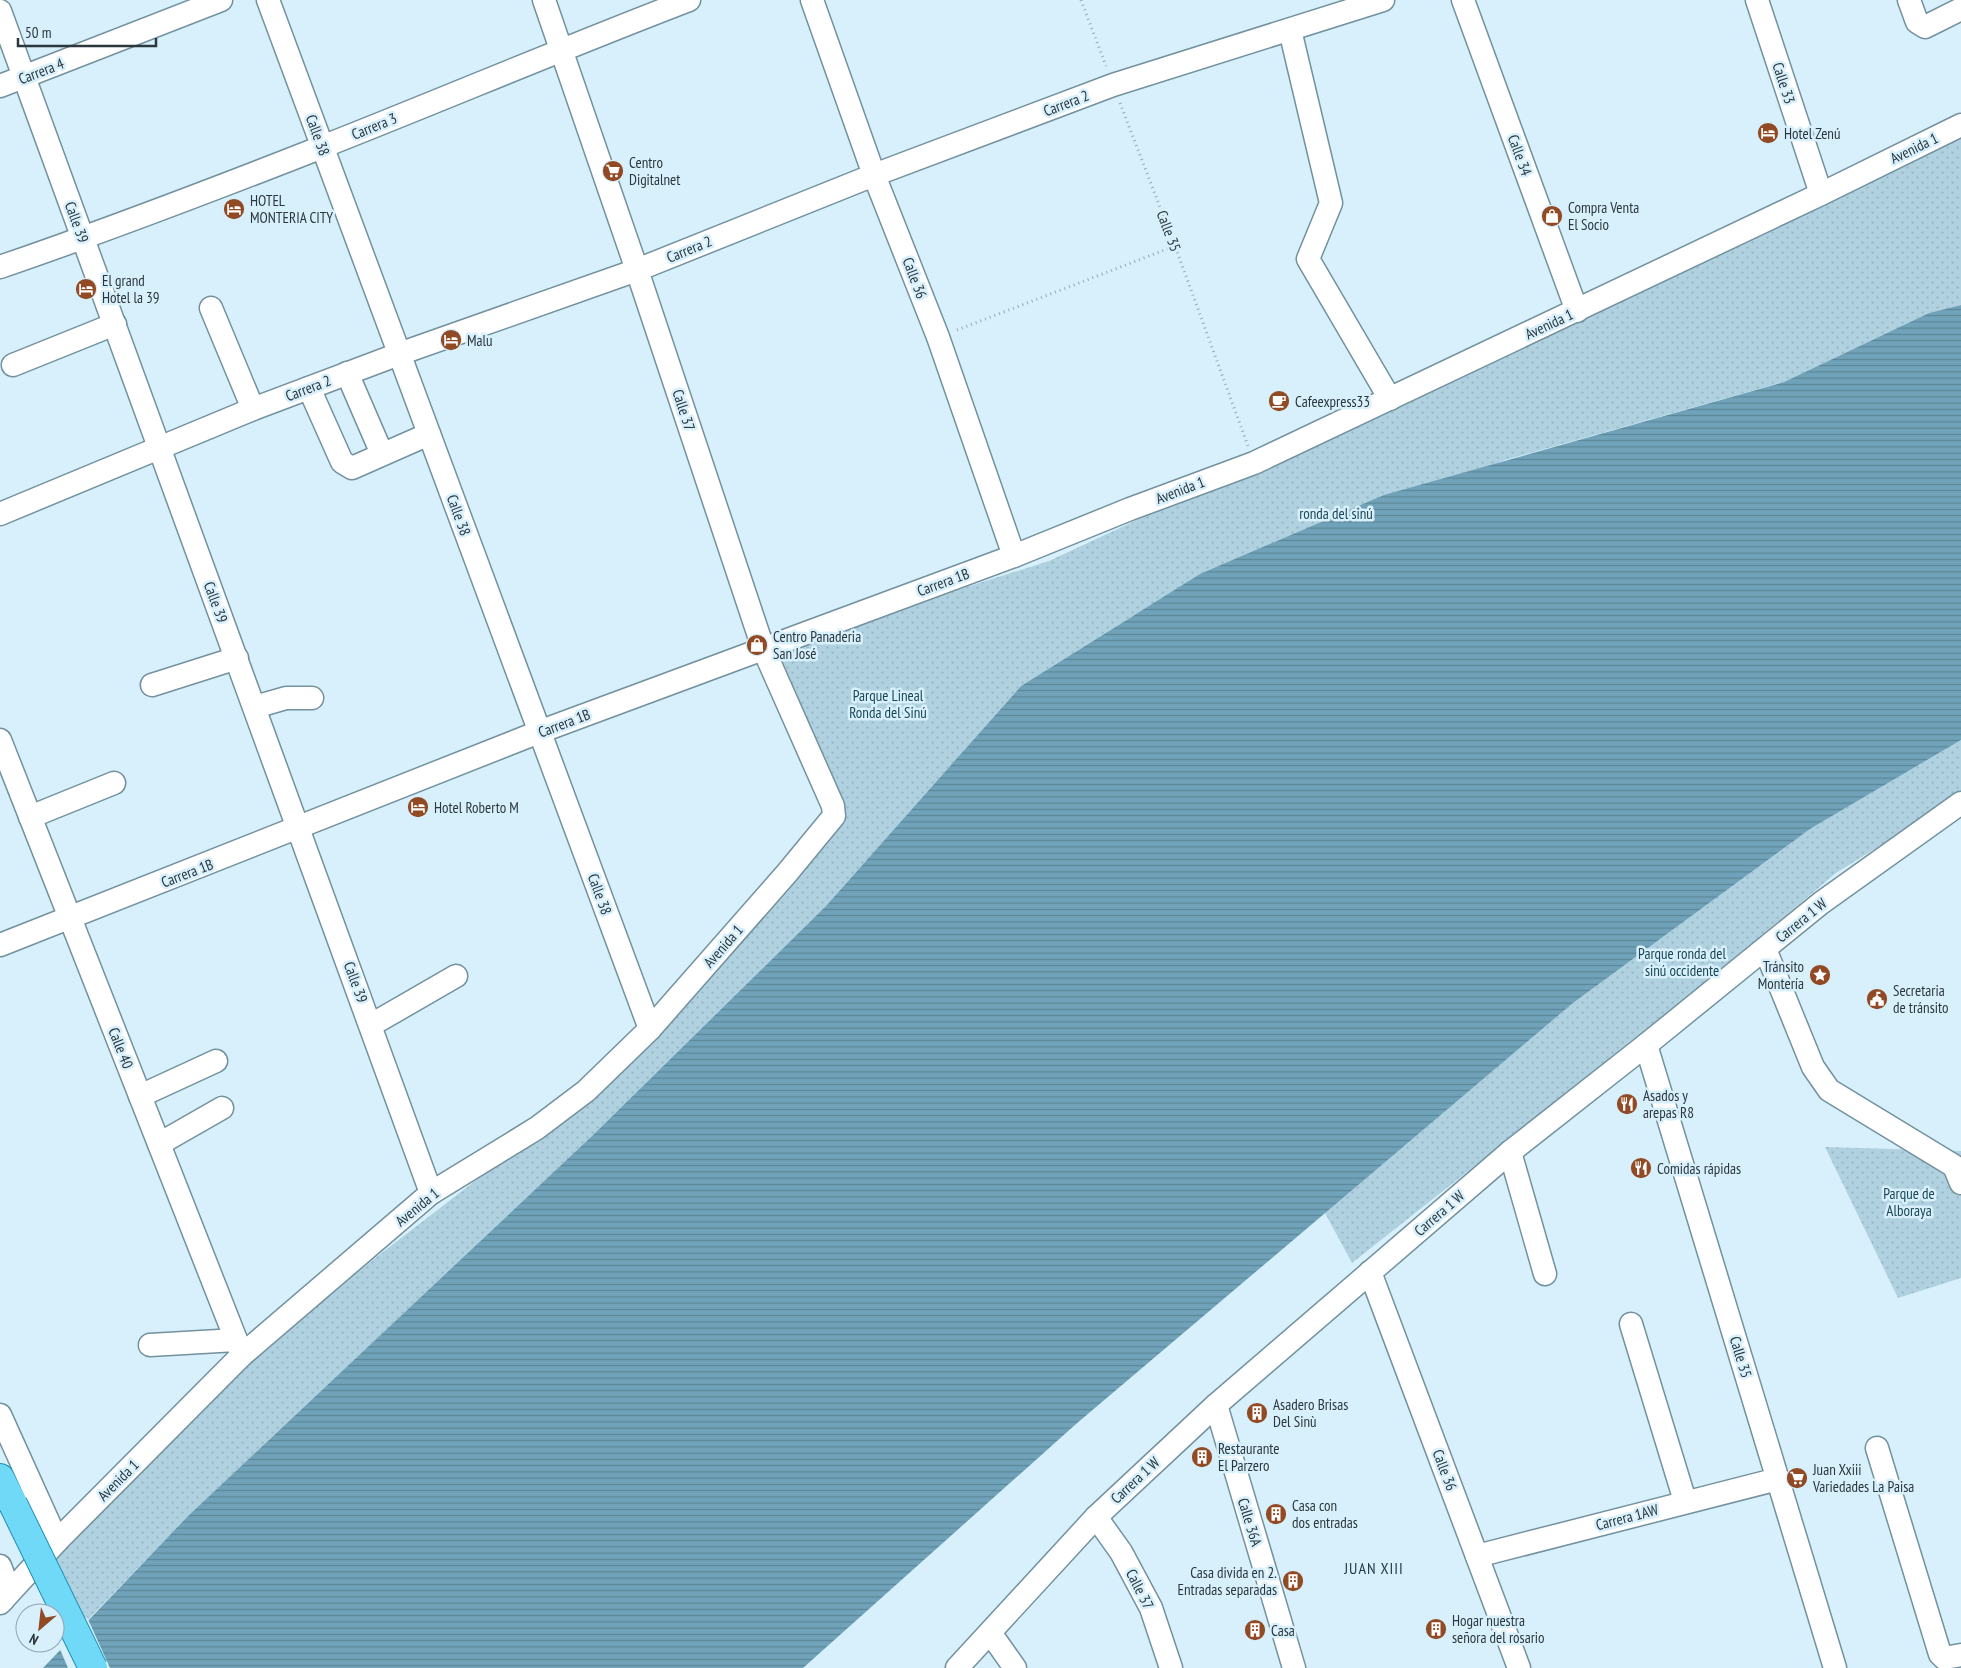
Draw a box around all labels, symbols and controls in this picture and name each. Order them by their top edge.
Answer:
scale bar [18,15,155,47]
text: 50 m [25,23,51,42]
street label: Carrera 4 [16,54,67,88]
street label: Calle 33 [1768,60,1800,106]
street label: Carrera 2 [1041,86,1091,120]
street label: Carrera 3 [349,108,399,144]
street label: Calle 38 [302,112,334,158]
hotel icon: Hotel Zenú [1756,121,1780,145]
place label: Hotel Zenú [1784,124,1840,143]
street label: Avenida 1 [1887,128,1941,168]
street label: Calle 34 [1504,132,1536,178]
place label: Centro Digitalnet [629,153,680,189]
supermarket icon: Centro Digitalnet [601,159,625,183]
place label: HOTEL MONTERIA CITY [250,191,333,227]
hotel icon: HOTEL MONTERIA CITY [222,197,246,221]
place label: Compra Venta El Socio [1568,198,1639,234]
street label: Calle 39 [61,199,93,245]
shop icon: Compra Venta El Socio [1540,204,1564,228]
street label: Calle 35 [1153,208,1185,254]
street label: Carrera 2 [664,231,714,267]
street label: Calle 36 [899,255,932,301]
place label: El grand Hotel la 39 [102,271,160,307]
hotel icon: El grand Hotel la 39 [74,277,98,301]
street label: Avenida 1 [1522,305,1576,343]
hotel icon: Malu [439,328,463,352]
place label: Malu [467,331,493,350]
street label: Carrera 2 [283,371,333,405]
street label: Calle 37 [668,387,700,433]
cafe icon: Cafeexpress33 [1267,389,1291,413]
place label: Cafeexpress33 [1295,392,1370,411]
street label: Avenida 1 [1153,472,1207,508]
street label: Calle 38 [443,492,475,538]
park label: ronda del sinú [1299,504,1373,523]
street label: Carrera 1B [914,564,972,600]
street label: Calle 39 [200,579,232,625]
place label: Centro Panaderia San José [773,627,861,663]
shop icon: Centro Panaderia San José [745,633,769,657]
park label: Parque Lineal Ronda del Sinú [849,686,927,722]
street label: Carrera 1B [535,704,593,742]
hotel icon: Hotel Roberto M [406,795,430,819]
place label: Hotel Roberto M [434,798,519,817]
street label: Carrera 1B [158,854,216,892]
street label: Calle 38 [584,871,616,917]
street label: Carrera 1 W [1772,894,1830,946]
street label: Avenida 1 [699,921,747,971]
park label: Parque ronda del sinú occidente [1638,944,1726,980]
place label: Tránsito Montería [1758,957,1804,993]
street label: Calle 39 [340,959,372,1005]
place icon: Tránsito Montería [1808,963,1832,987]
place label: Secretaria de tránsito [1893,981,1949,1017]
public building icon: Secretaria de tránsito [1865,987,1889,1011]
street label: Calle 40 [104,1025,138,1072]
place label: Asados y arepas R8 [1643,1086,1694,1122]
restaurant icon: Asados y arepas R8 [1615,1092,1639,1116]
restaurant icon: Comidas rápidas [1629,1156,1653,1180]
place label: Comidas rápidas [1657,1159,1741,1178]
street label: Avenida 1 [391,1184,443,1230]
park label: Parque de Alboraya [1883,1184,1935,1220]
street label: Carrera 1 W [1410,1186,1468,1240]
street label: Calle 35 [1726,1334,1756,1380]
place label: Asadero Brisas Del Sinù [1273,1395,1348,1431]
building icon: Asadero Brisas Del Sinù [1245,1401,1269,1425]
place label: Restaurante El Parzero [1218,1439,1279,1475]
building icon: Restaurante El Parzero [1190,1445,1214,1469]
street label: Calle 36 [1429,1447,1462,1493]
street label: Carrera 1 W [1107,1453,1163,1507]
street label: Avenida 1 [93,1455,143,1505]
place label: Juan Xxiii Variedades La Paisa [1812,1460,1914,1496]
supermarket icon: Juan Xxiii Variedades La Paisa [1785,1466,1809,1490]
street label: Calle 36A [1234,1495,1267,1549]
place label: Casa con dos entradas [1292,1496,1358,1532]
street label: Carrera 1AW [1594,1500,1660,1534]
building icon: Casa con dos entradas [1264,1502,1288,1526]
district label: JUAN XIII [1343,1558,1404,1578]
place label: Casa divida en 2. Entradas separadas [1178,1563,1277,1599]
street label: Calle 37 [1122,1566,1158,1612]
building icon: Casa divida en 2. Entradas separadas [1281,1569,1305,1593]
north arrow [15,1603,65,1653]
place label: Hogar nuestra señora del rosario [1452,1611,1545,1647]
building icon: Hogar nuestra señora del rosario [1424,1617,1448,1641]
building icon: Casa [1243,1618,1267,1642]
place label: Casa [1271,1621,1295,1640]
text: N [26,1630,41,1649]

